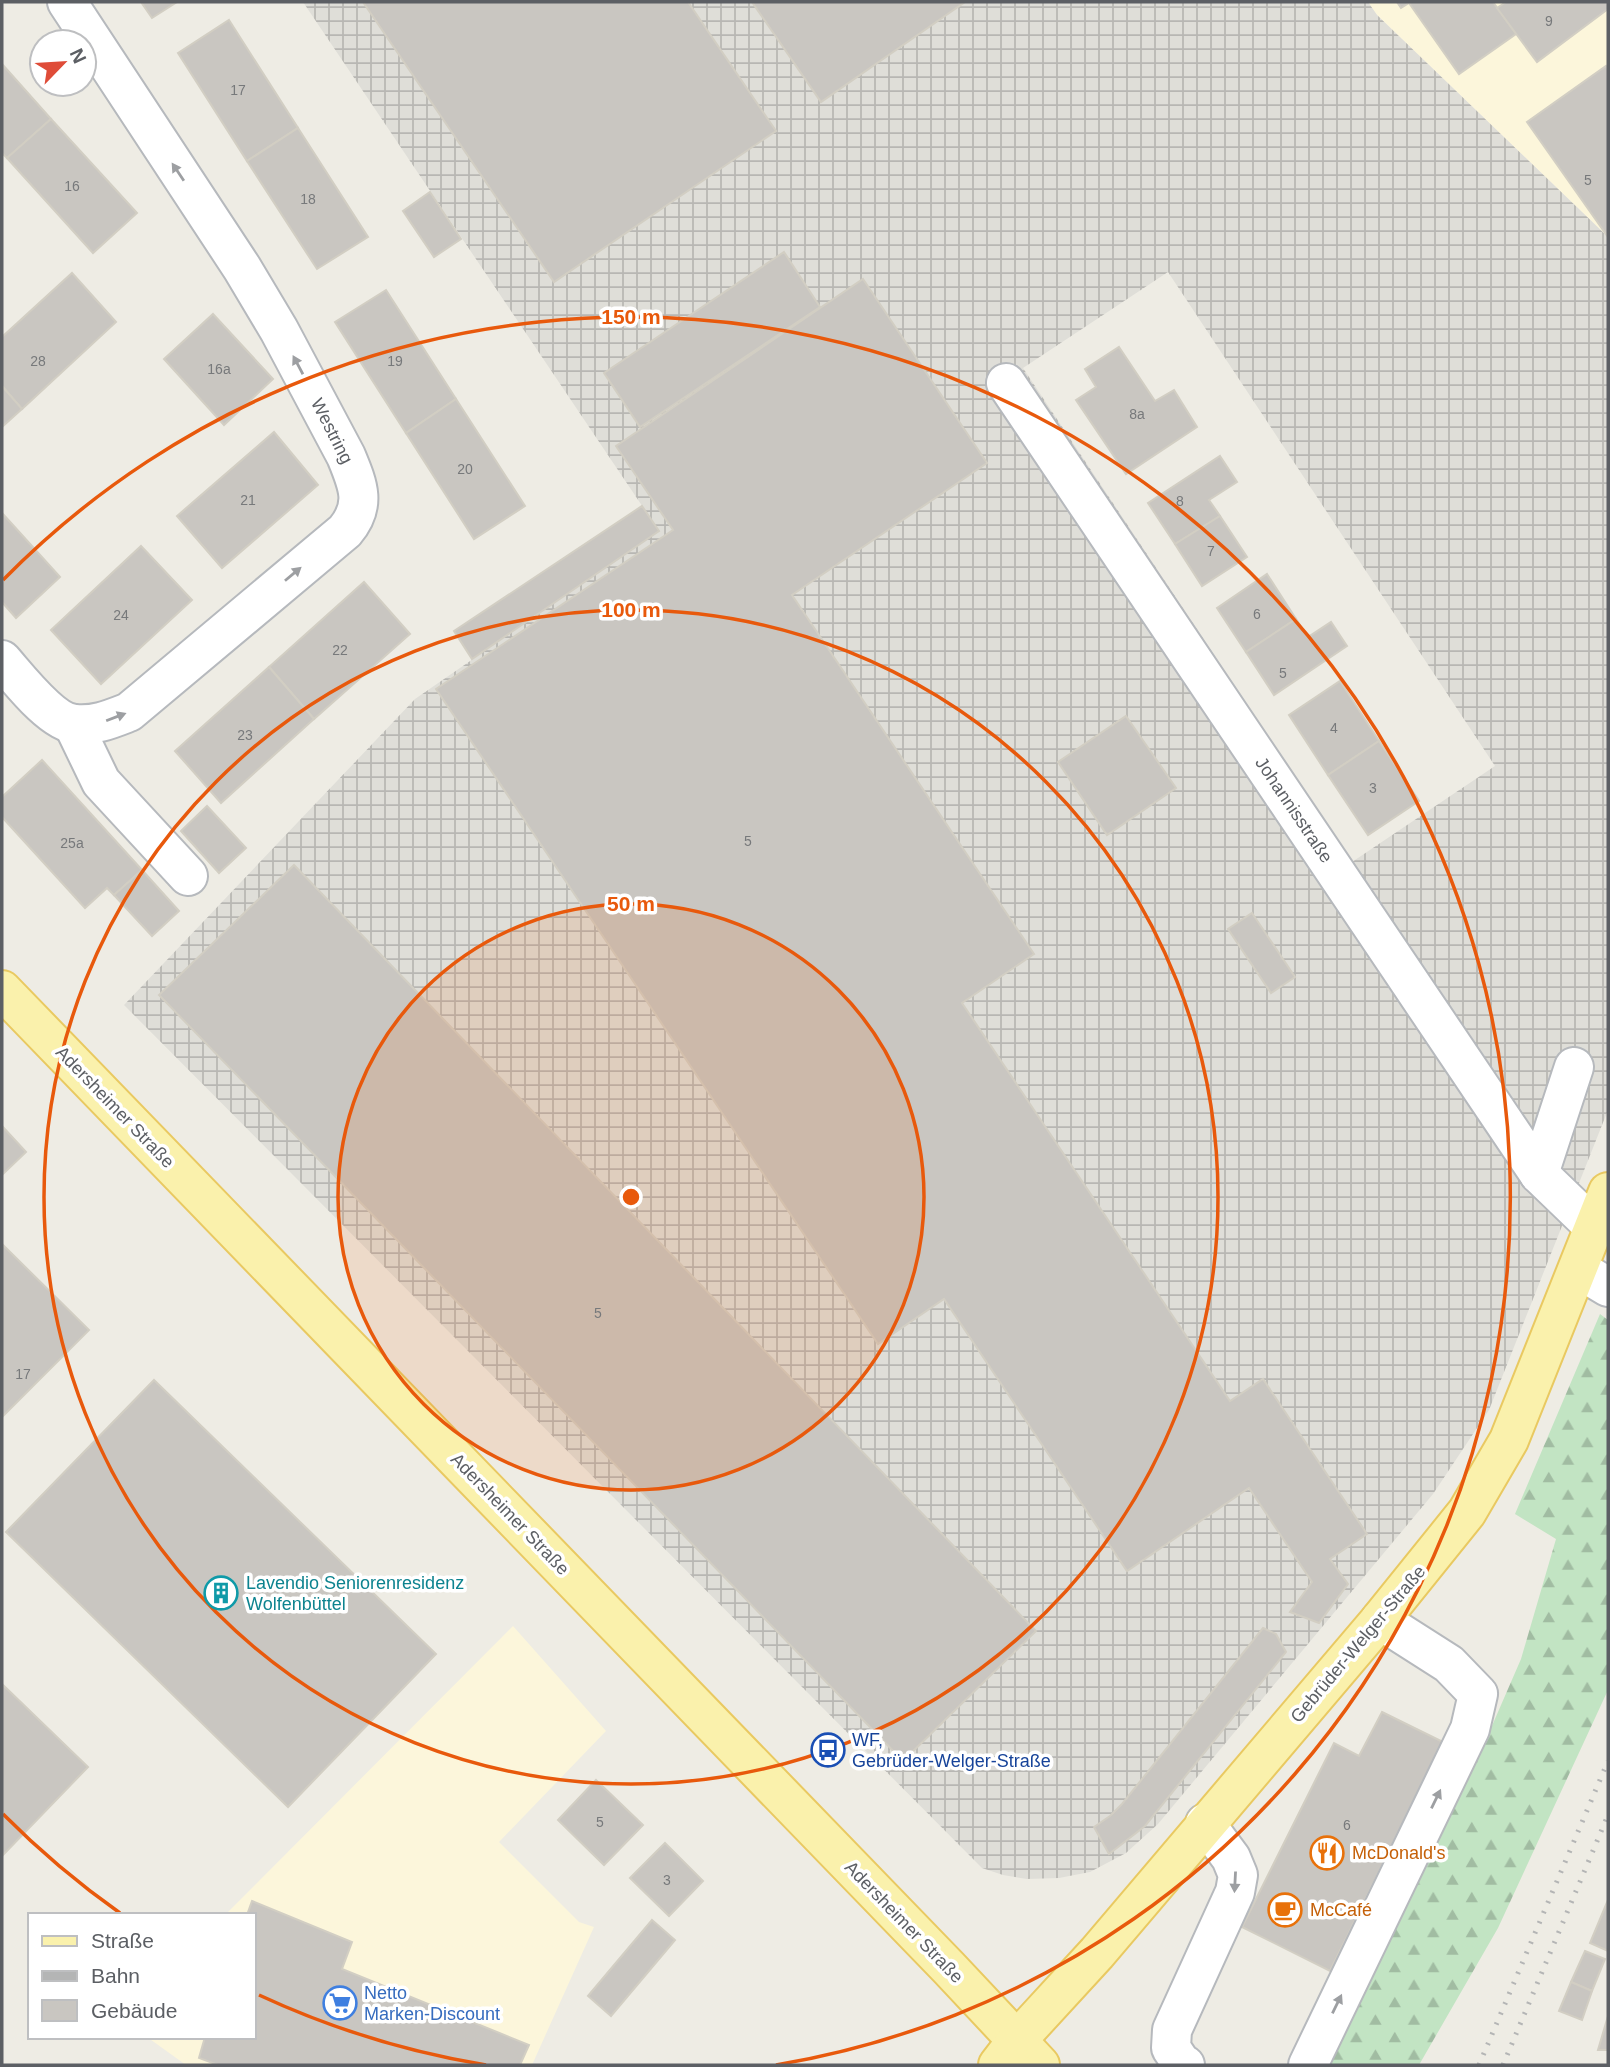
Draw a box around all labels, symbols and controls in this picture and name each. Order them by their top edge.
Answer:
house number: 9 [1545,13,1553,29]
north arrow [28,28,98,98]
text: N [66,45,90,67]
house number: 17 [230,82,246,98]
one-way arrow [171,163,185,181]
house number: 5 [1584,172,1592,188]
house number: 16 [64,178,80,194]
house number: 18 [300,191,316,207]
text: 150 m [601,305,661,328]
house number: 28 [30,353,46,369]
house number: 19 [387,353,403,369]
one-way arrow [292,355,304,375]
house number: 16a [207,361,231,377]
street label: Westring [307,395,357,467]
house number: 8a [1129,406,1145,422]
house number: 20 [457,461,473,477]
house number: 21 [240,492,256,508]
house number: 8 [1176,493,1184,509]
house number: 7 [1207,543,1215,559]
one-way arrow [284,567,301,582]
text: 100 m [601,598,661,621]
house number: 6 [1253,606,1261,622]
house number: 24 [113,607,129,623]
house number: 22 [332,642,348,658]
house number: 5 [1279,665,1287,681]
one-way arrow [106,711,127,722]
house number: 4 [1330,720,1338,736]
house number: 23 [237,727,253,743]
street label: Johannisstraße [1251,753,1337,867]
house number: 3 [1369,780,1377,796]
house number: 5 [744,833,752,849]
house number: 25a [60,835,84,851]
text: 50 m [607,892,655,915]
street label: Adersheimer Straße [52,1042,178,1172]
centre of rings [619,1185,643,1209]
house number: 5 [594,1305,602,1321]
house number: 17 [15,1366,31,1382]
street label: Adersheimer Straße [447,1449,573,1579]
street label: Gebrüder-Welger-Straße [1286,1561,1430,1727]
place label: Lavendio Seniorenresidenz Wolfenbüttel [246,1573,464,1614]
building icon: Lavendio Seniorenresidenz Wolfenbüttel [202,1574,240,1612]
place label: WF, Gebrüder-Welger-Straße [852,1730,1051,1771]
bus stop icon: WF, Gebrüder-Welger-Straße [809,1731,847,1769]
one-way arrow [1430,1789,1442,1809]
house number: 5 [596,1814,604,1830]
house number: 6 [1343,1817,1351,1833]
restaurant icon: McDonald's [1308,1834,1346,1872]
place label: McDonald's [1352,1843,1445,1863]
street label: Adersheimer Straße [841,1857,967,1987]
one-way arrow [1229,1871,1240,1893]
house number: 3 [663,1872,671,1888]
cafe icon: McCafé [1266,1891,1304,1929]
place label: McCafé [1310,1900,1372,1920]
legend [28,1913,256,2039]
text: Straße [91,1929,154,1952]
text: Bahn [91,1964,140,1987]
place label: Netto Marken-Discount [364,1983,500,2024]
supermarket icon: Netto Marken-Discount [321,1984,359,2022]
one-way arrow [1332,1994,1343,2014]
text: Gebäude [91,1999,177,2022]

